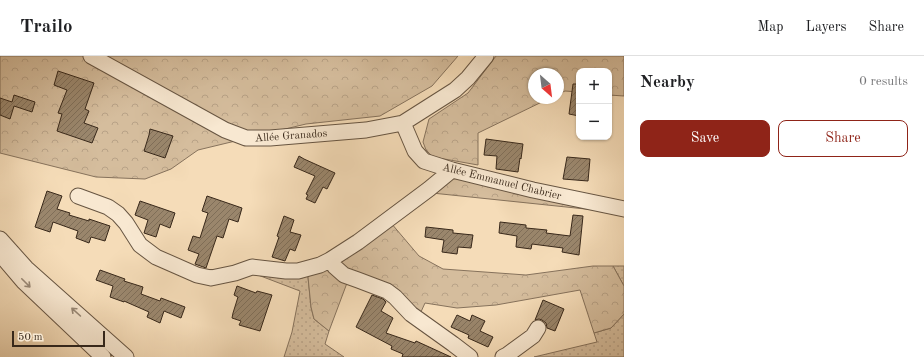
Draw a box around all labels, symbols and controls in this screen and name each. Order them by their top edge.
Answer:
text: Trailo [20,18,73,37]
text: Map [758,20,784,34]
text: Layers [806,20,847,34]
text: Share [869,20,904,34]
north arrow [528,68,564,104]
map controls [576,68,612,140]
button: + [576,68,612,104]
text: Nearby [640,74,695,91]
text: 0 results [859,75,908,88]
button: − [576,104,612,140]
button: Save [640,120,770,157]
button: Share [778,120,908,157]
street label: Allée Granados [254,128,328,145]
street label: Allée Emmanuel Chabrier [441,162,563,203]
one-way arrow [21,278,31,288]
one-way arrow [71,308,81,317]
scale bar [12,329,105,348]
text: 50 m [18,332,43,343]

